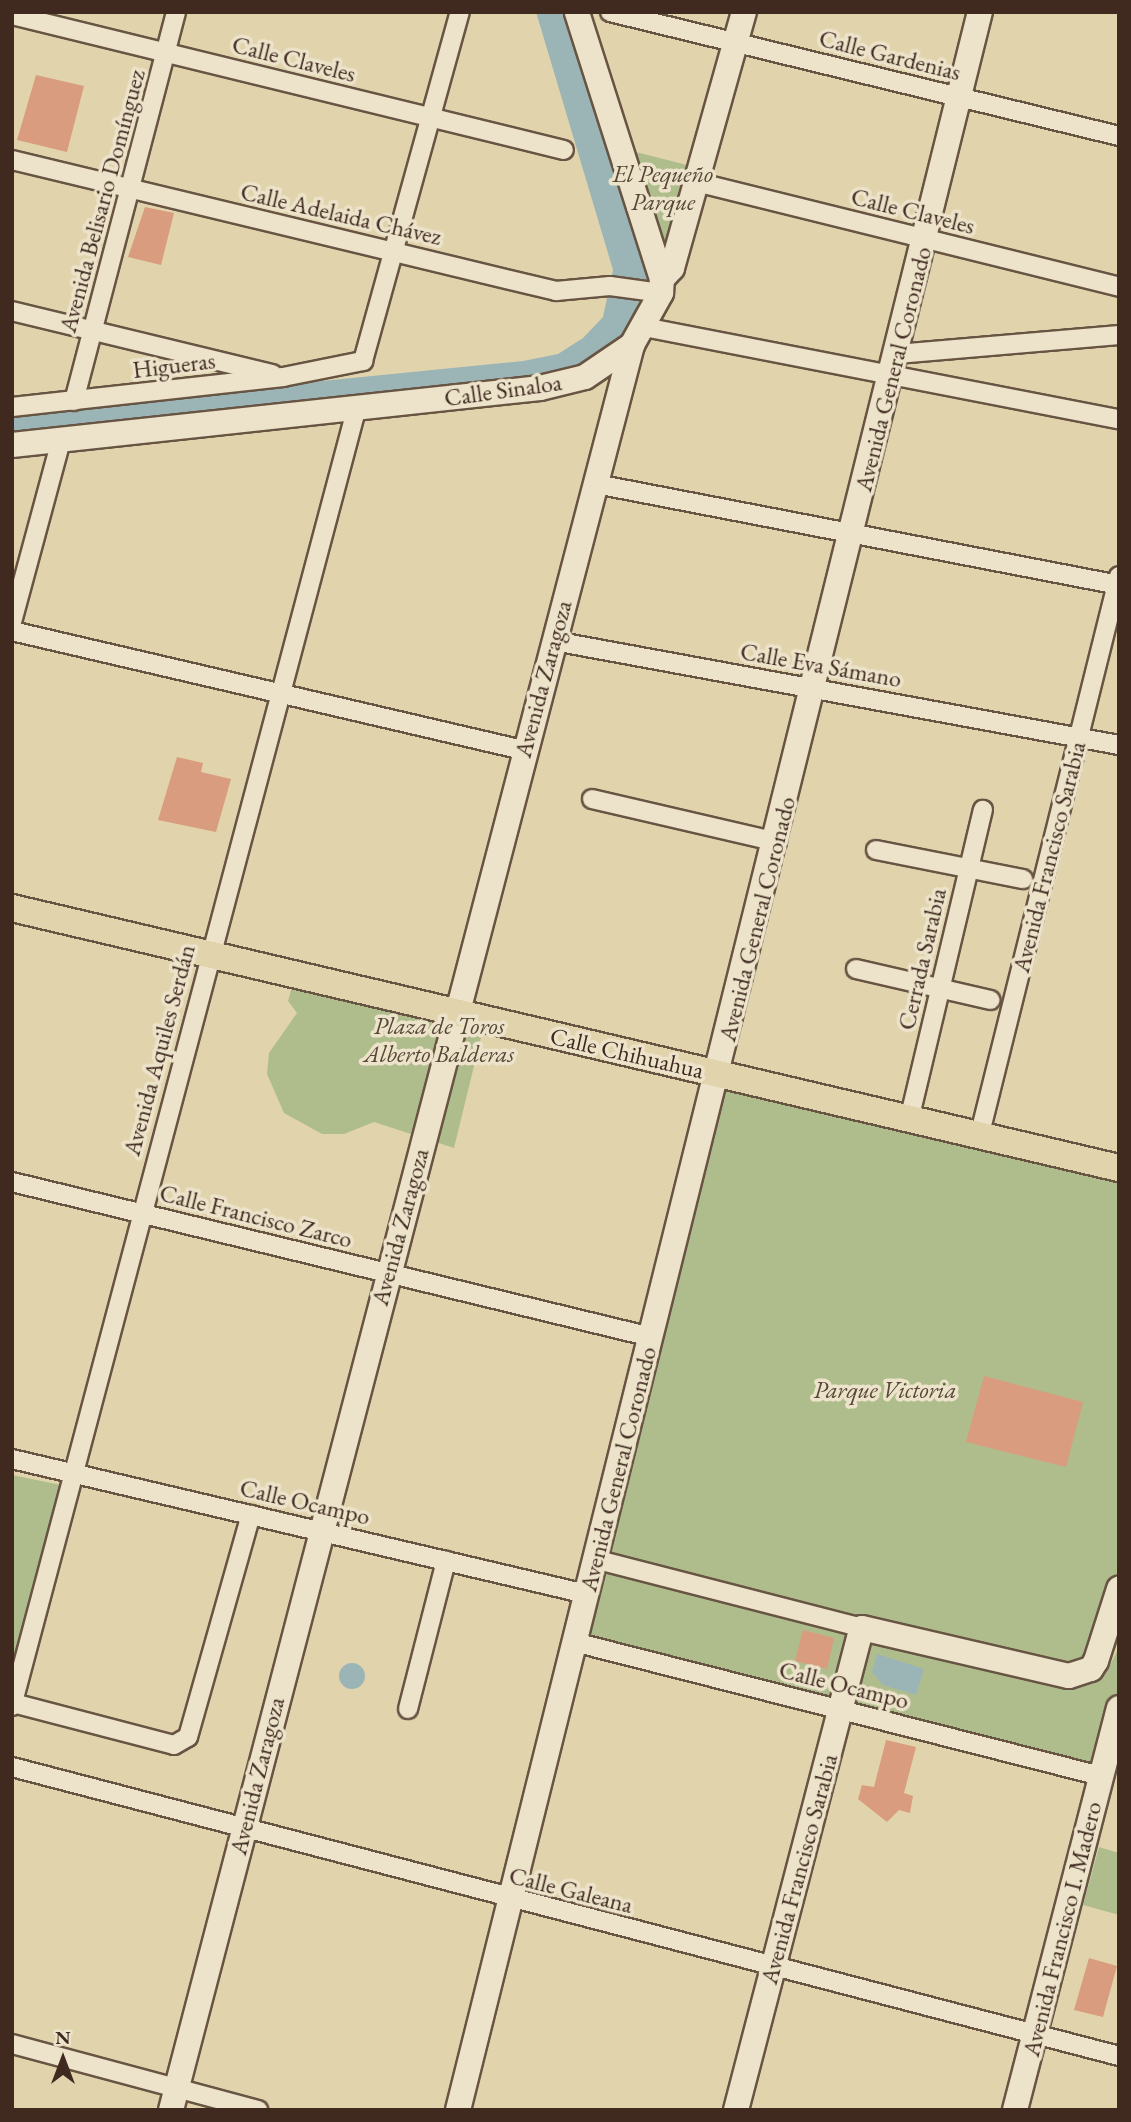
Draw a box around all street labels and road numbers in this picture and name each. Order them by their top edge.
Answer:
street label: Calle Gardenias [816,24,964,86]
street label: Calle Claveles [229,30,359,88]
street label: Avenida Belisario Domínguez [53,66,151,336]
street label: Calle Adelaida Chávez [238,177,444,251]
street label: Calle Claveles [848,182,978,240]
street label: Avenida General Coronado [849,244,937,494]
street label: Higueras [131,346,217,384]
street label: Calle Sinaloa [442,368,564,412]
street label: Avenida Zaragoza [508,597,578,761]
street label: Calle Eva Sámano [738,637,904,693]
street label: Avenida Francisco Sarabia [1006,738,1092,976]
street label: Avenida General Coronado [713,794,801,1044]
street label: Cerrada Sarabia [892,885,952,1033]
street label: Avenida Aquiles Serdán [117,941,201,1159]
street label: Calle Chihuahua [547,1021,707,1085]
street label: Avenida Zaragoza [365,1145,435,1309]
street label: Calle Francisco Zarco [157,1178,355,1254]
street label: Avenida General Coronado [574,1344,662,1594]
street label: Calle Ocampo [237,1473,373,1531]
street label: Calle Ocampo [776,1655,912,1715]
street label: Avenida Zaragoza [223,1694,291,1858]
street label: Avenida Francisco Sarabia [754,1751,844,1987]
street label: Avenida Francisco I. Madero [1016,1799,1108,2059]
street label: Calle Galeana [506,1861,636,1919]

